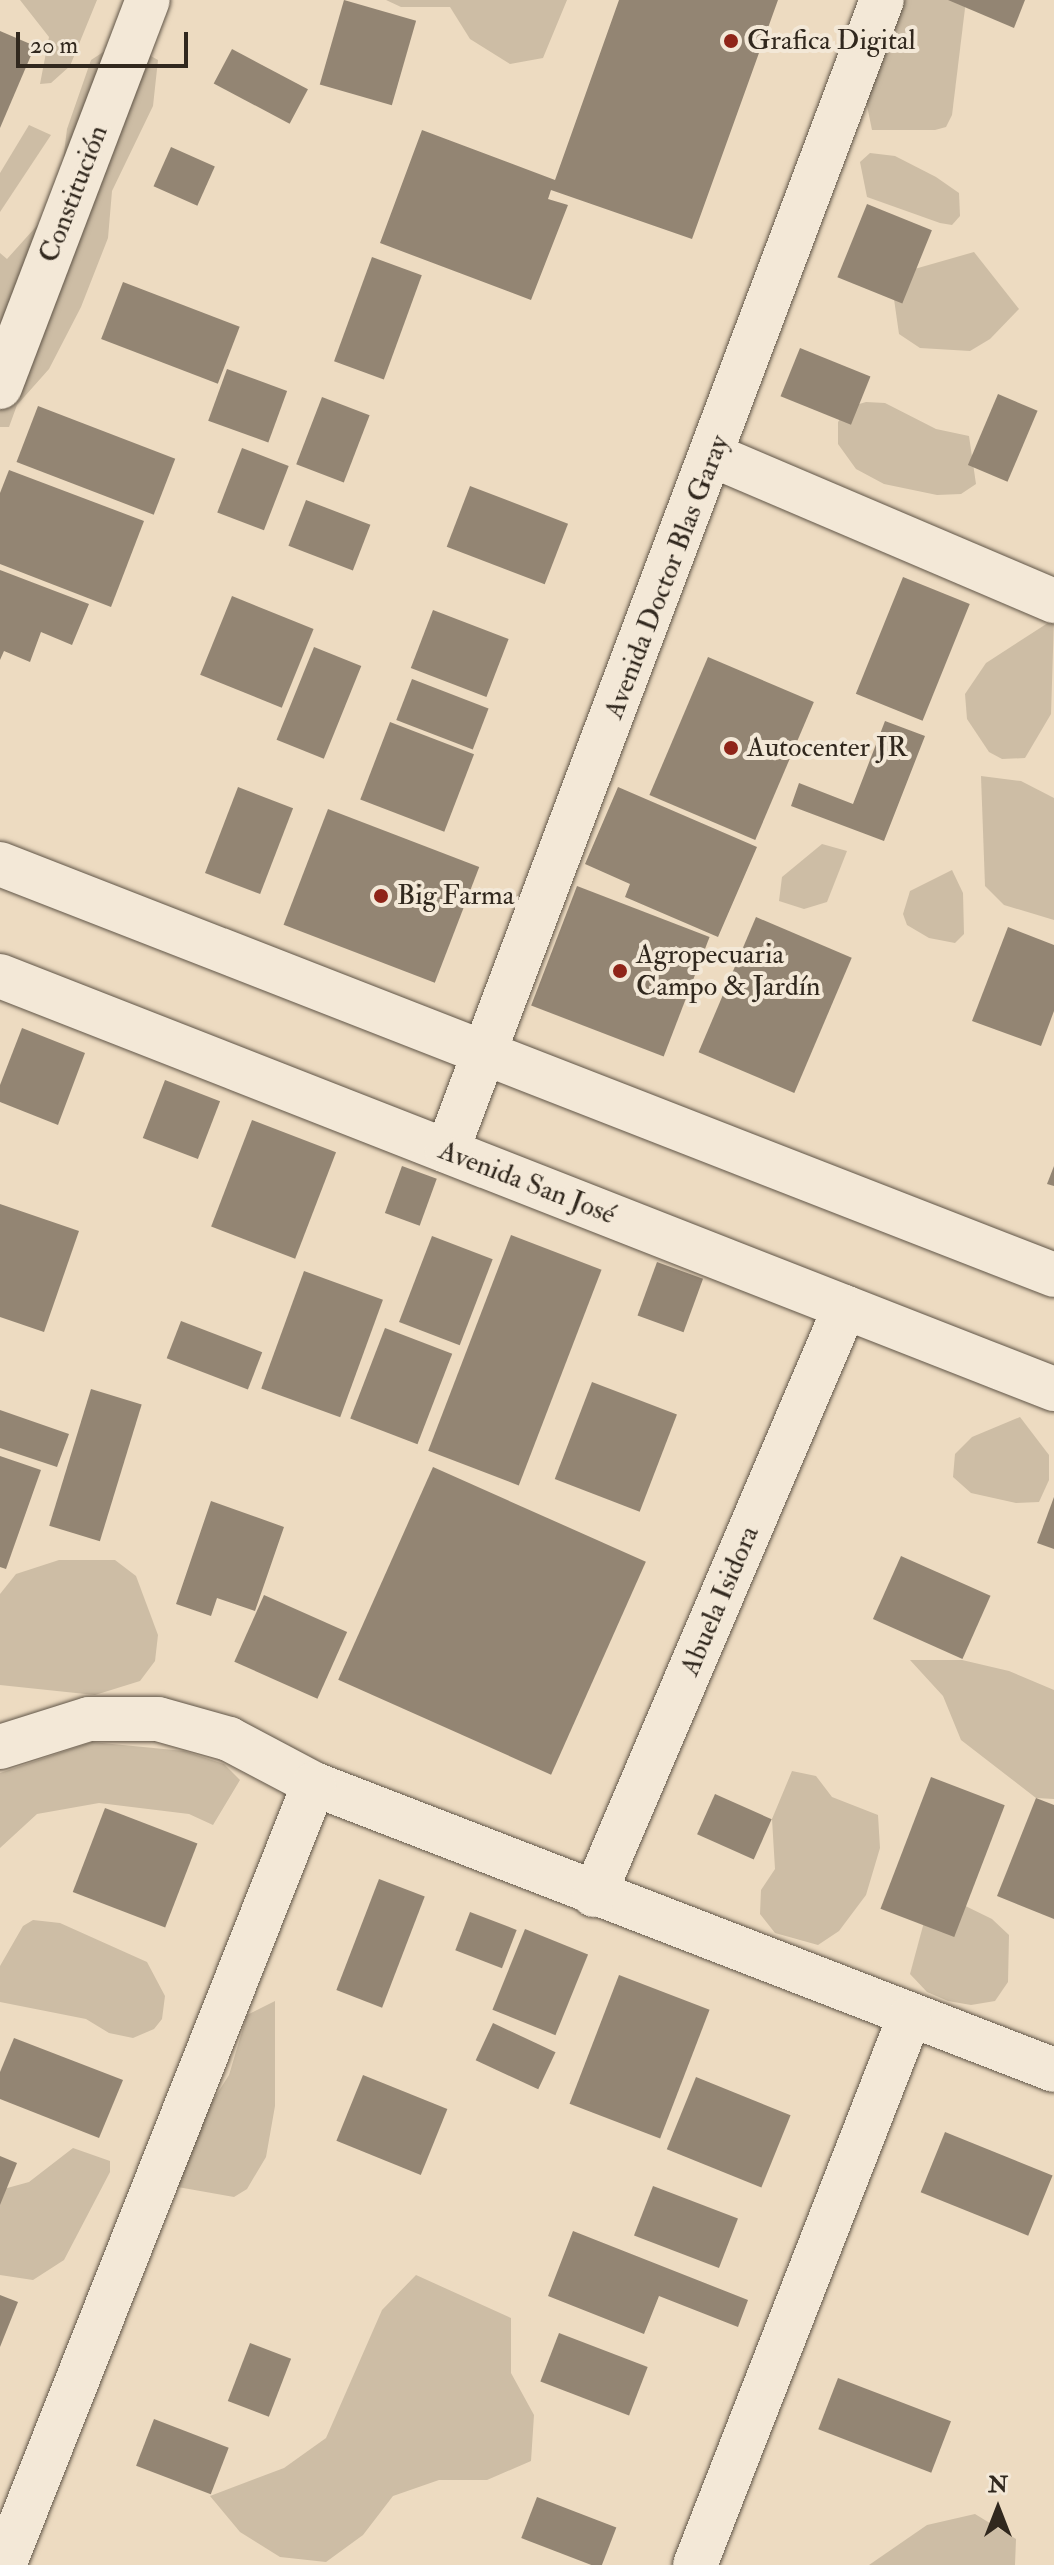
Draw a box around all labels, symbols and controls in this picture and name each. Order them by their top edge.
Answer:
scale bar [20,16,192,66]
place label: Grafica Digital [747,24,916,58]
text: 20 m [30,30,78,61]
marker: Grafica Digital [722,32,740,50]
street label: Constitución [32,121,116,267]
street label: Avenida Doctor Blas Garay [597,430,737,724]
place label: Autocenter JR [747,731,907,765]
marker: Autocenter JR [722,739,740,757]
place label: Big Farma [397,879,514,913]
marker: Big Farma [372,887,390,905]
place label: Agropecuaria Campo & Jardín [636,938,821,1004]
marker: Agropecuaria Campo & Jardín [611,962,629,980]
street label: Avenida San José [434,1134,620,1232]
street label: Abuela Isidora [673,1521,767,1681]
north arrow [958,2469,1038,2549]
text: N [988,2471,1008,2499]

